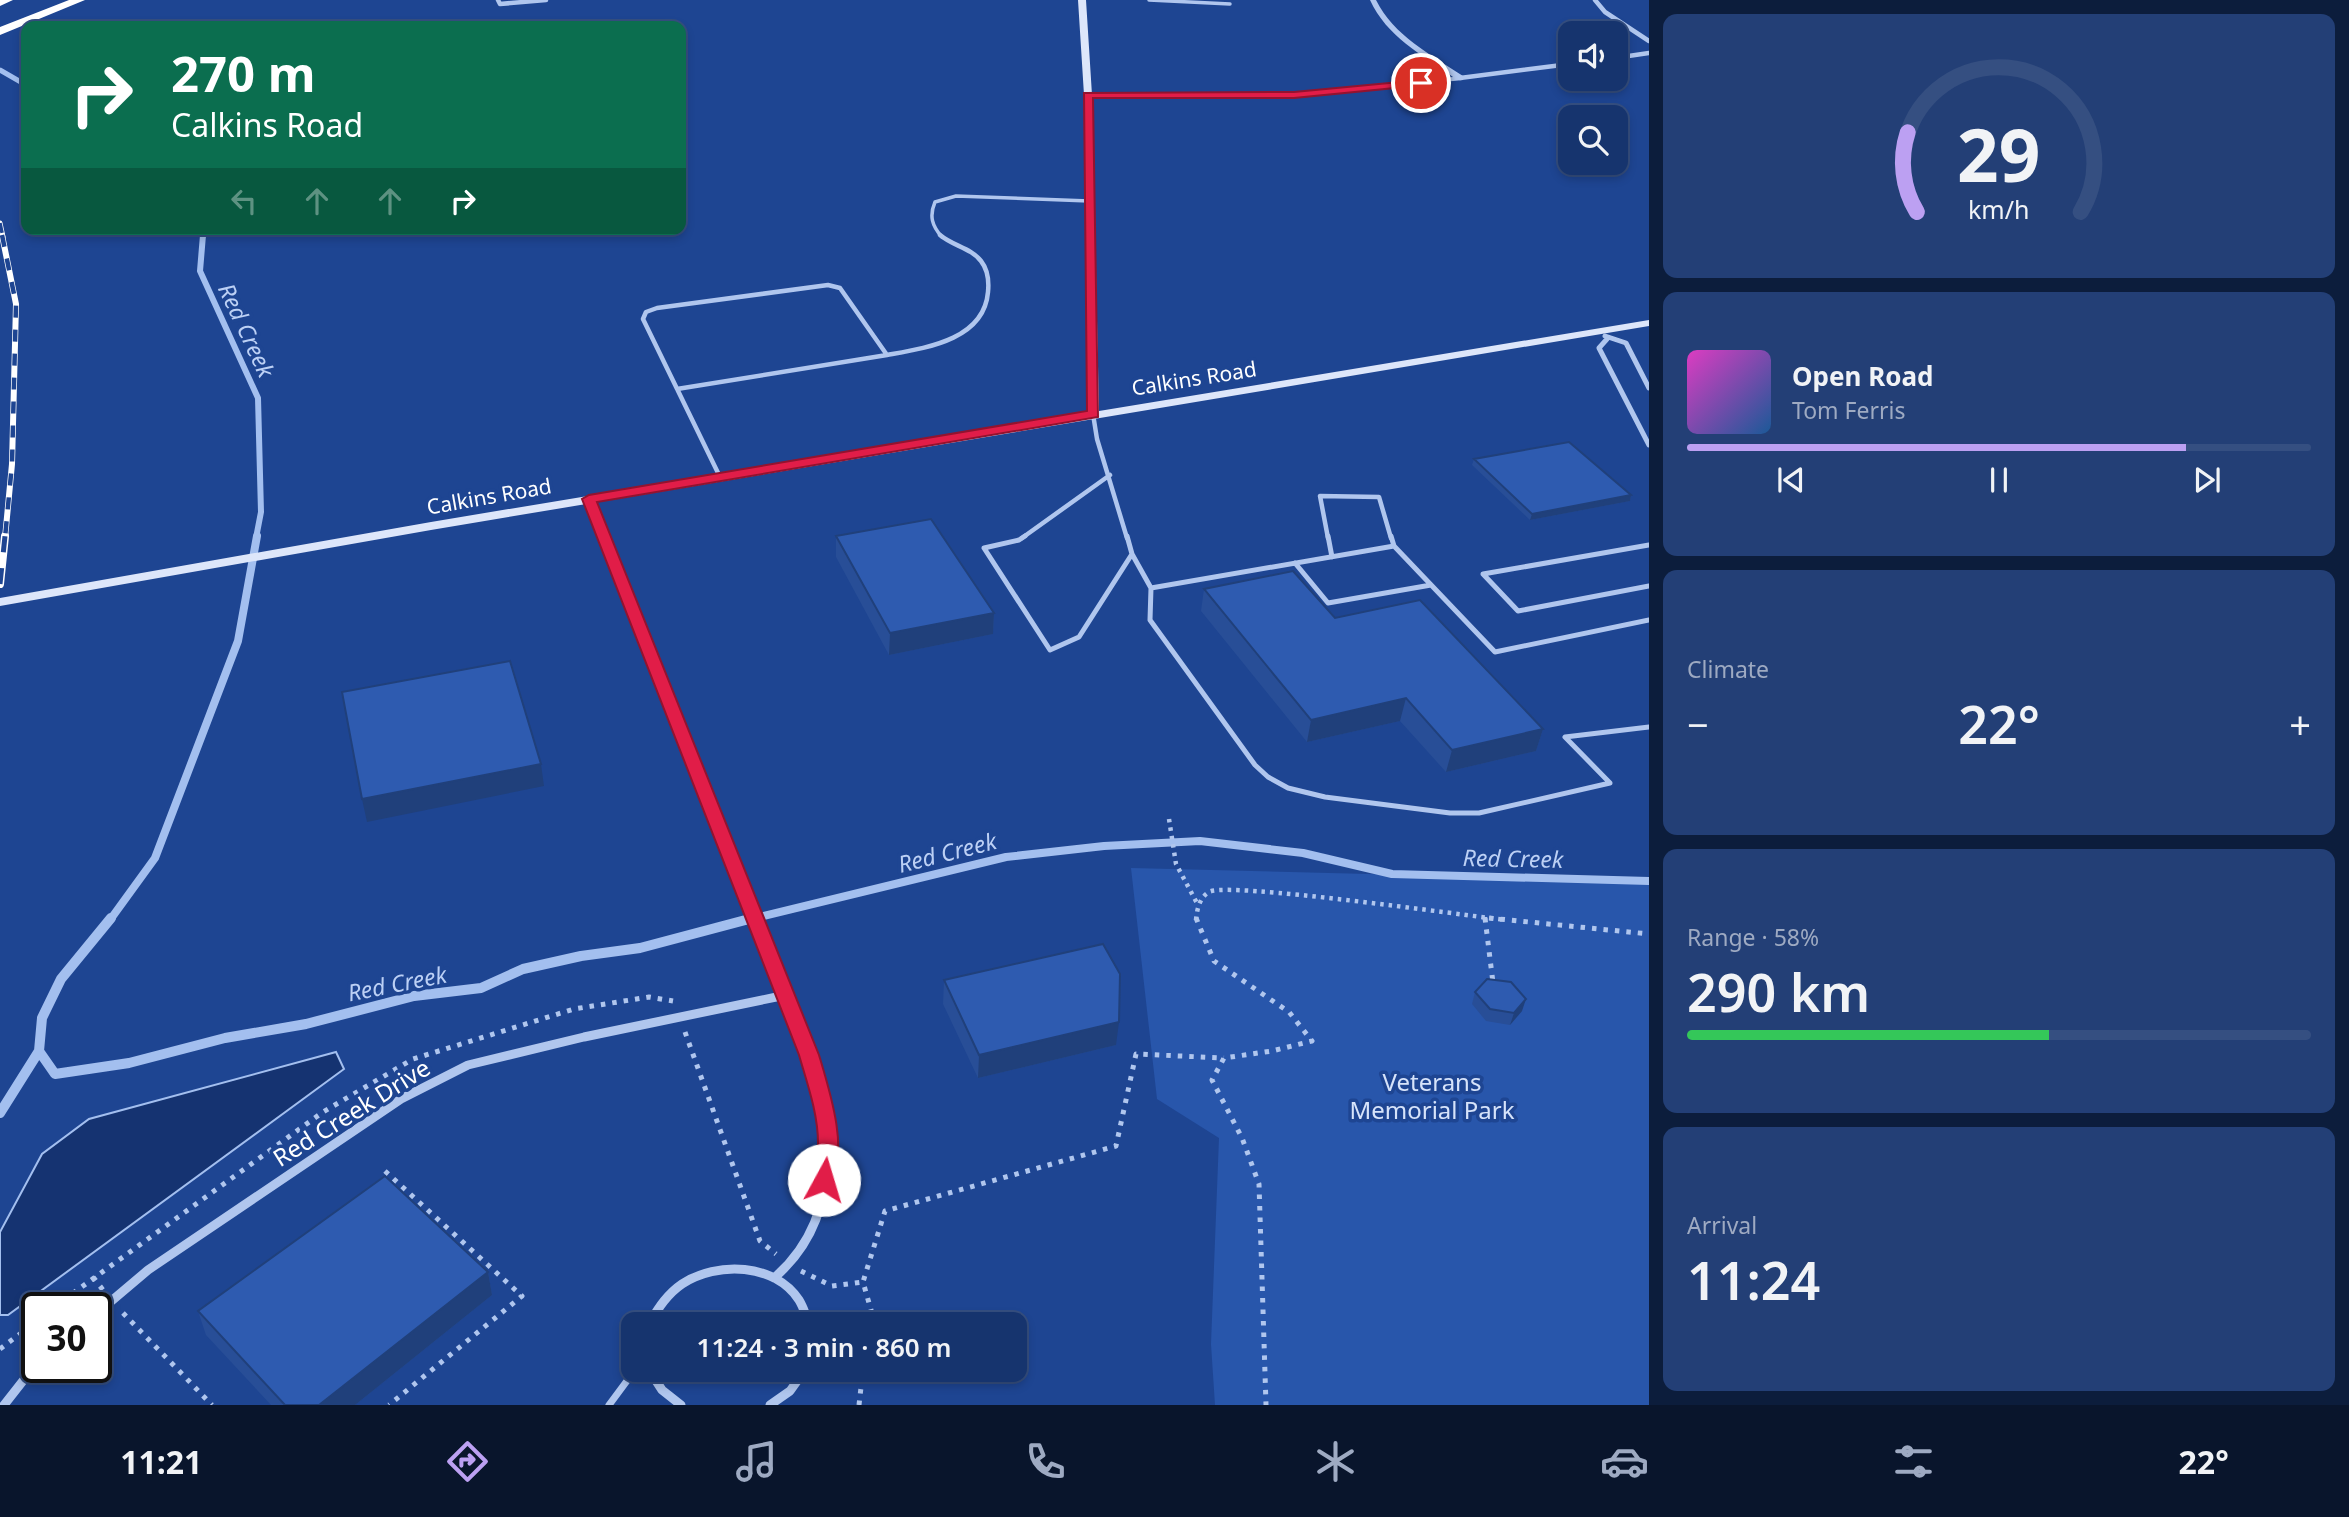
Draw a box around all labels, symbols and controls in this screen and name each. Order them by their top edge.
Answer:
map controls [1558,21,1628,175]
button: sound [1558,21,1628,91]
text: 270 m [171,40,316,106]
icon: right [56,49,147,140]
pin [1391,53,1451,113]
icon: arrive [1402,64,1440,102]
text: Calkins Road [171,103,363,146]
text: 29 [1957,104,2041,203]
button: search [1558,105,1628,175]
icon: left [225,182,263,220]
icon: ahead [298,182,336,220]
icon: ahead [371,182,409,220]
icon: right [444,182,482,220]
text: km/h [1968,192,2030,226]
water label: Red Creek [211,278,283,384]
street label: Calkins Road [1130,354,1258,402]
text: Open Road [1792,358,1934,394]
text: Tom Ferris [1792,394,1905,426]
icon: previous [1772,461,1810,499]
icon: pause [1980,461,2018,499]
icon: next [2188,461,2226,499]
street label: Calkins Road [424,471,554,521]
text: Climate [1687,653,1769,685]
text: 22° [1958,688,2040,759]
text: − [1687,698,1709,750]
text: + [2289,698,2311,750]
water label: Red Creek [894,824,1001,880]
water label: Red Creek [1462,841,1565,875]
text: Range · 58% [1687,921,1819,953]
text: 290 km [1687,956,1870,1027]
water label: Red Creek [345,957,451,1008]
street label: Red Creek Drive [266,1050,436,1174]
park label: Veterans Memorial Park [1350,1065,1515,1126]
position arrow [787,1143,861,1217]
text: Arrival [1687,1209,1757,1241]
text: 11:24 [1687,1244,1820,1315]
speed limit sign: 30 [21,1292,112,1383]
text: 11:24 · 3 min · 860 m [697,1329,951,1365]
icon: directions [443,1437,492,1486]
icon: music [732,1437,781,1486]
icon: phone [1021,1437,1070,1486]
icon: climate [1311,1437,1360,1486]
icon: car [1600,1437,1649,1486]
icon: filters [1889,1437,1938,1486]
text: 11:21 [120,1440,202,1483]
text: 22° [2179,1440,2229,1483]

